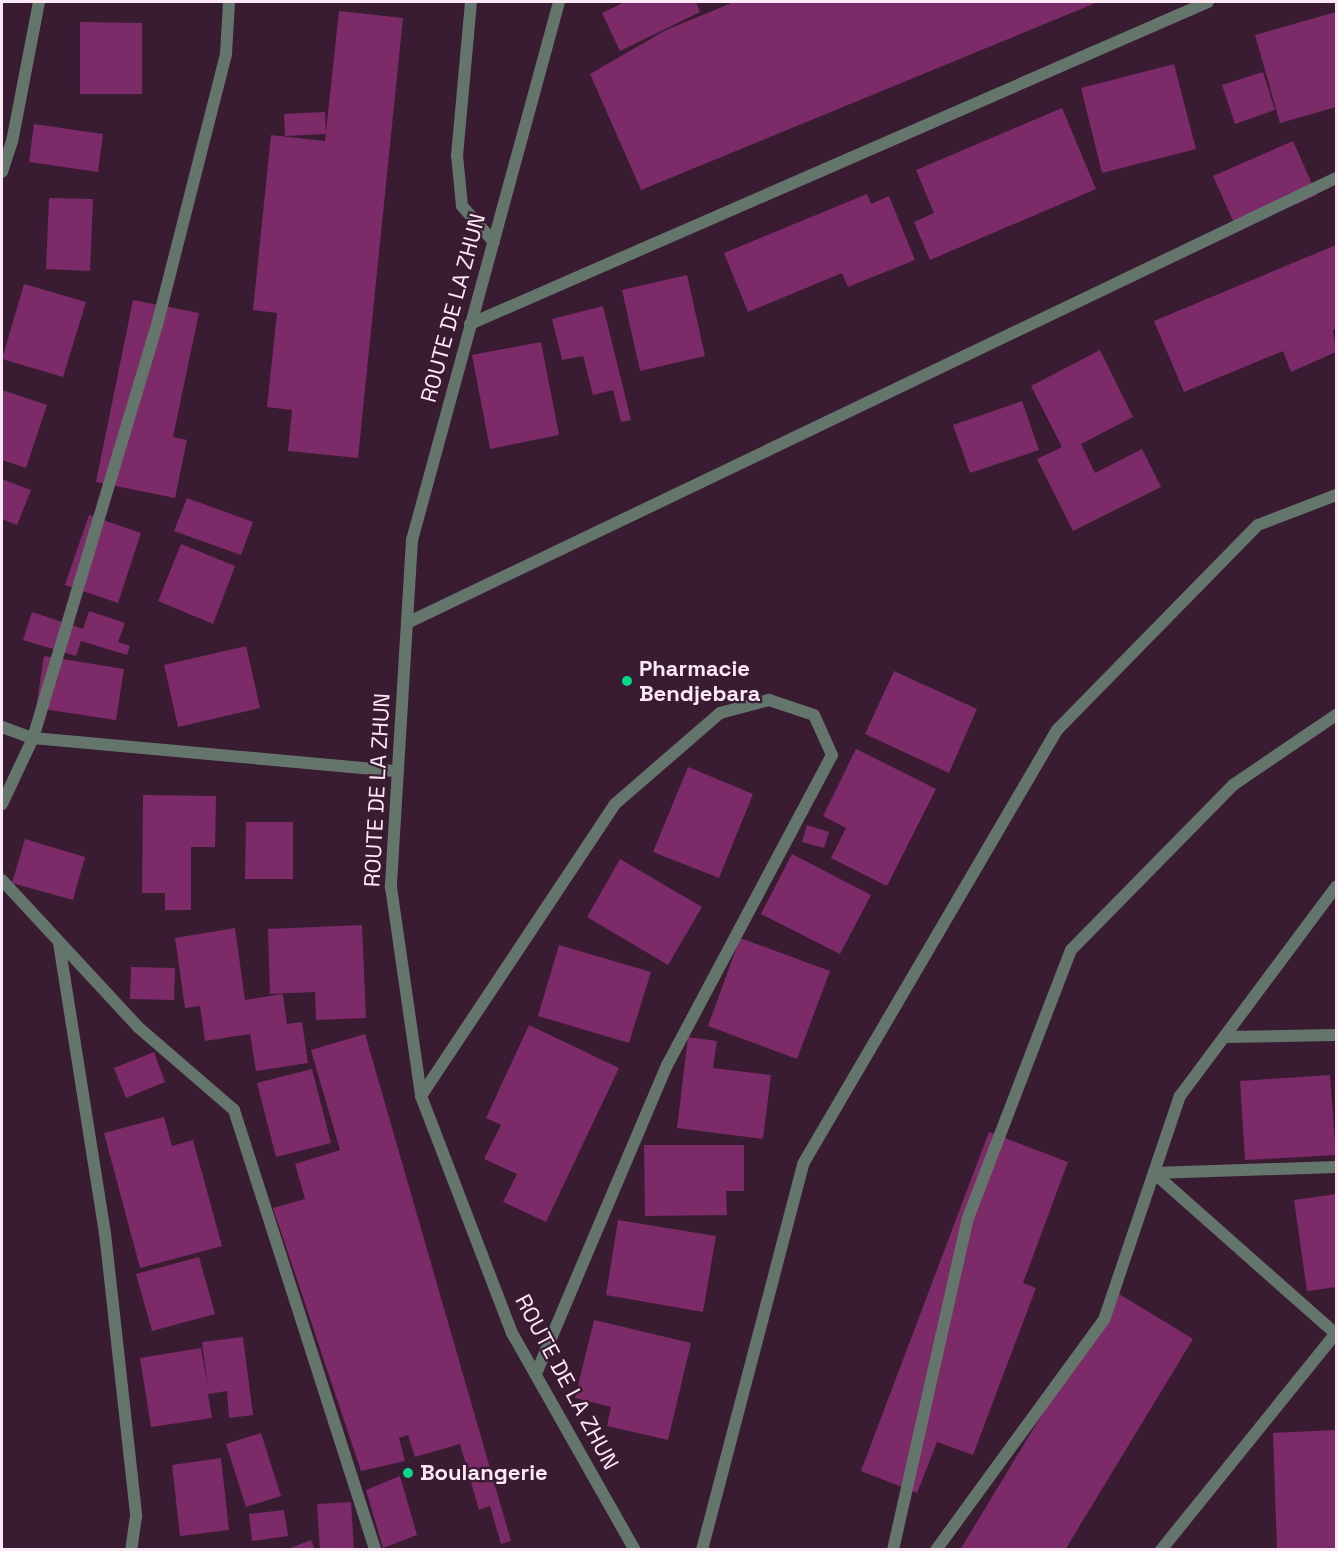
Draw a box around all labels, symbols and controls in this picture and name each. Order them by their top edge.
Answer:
street label: ROUTE DE LA ZHUN [415,211,491,405]
place label: Pharmacie Bendjebara [639,655,760,706]
marker: Pharmacie Bendjebara [620,674,634,688]
street label: ROUTE DE LA ZHUN [359,692,395,888]
street label: ROUTE DE LA ZHUN [510,1290,624,1474]
place label: Boulangerie [420,1460,548,1486]
marker: Boulangerie [401,1466,415,1480]

